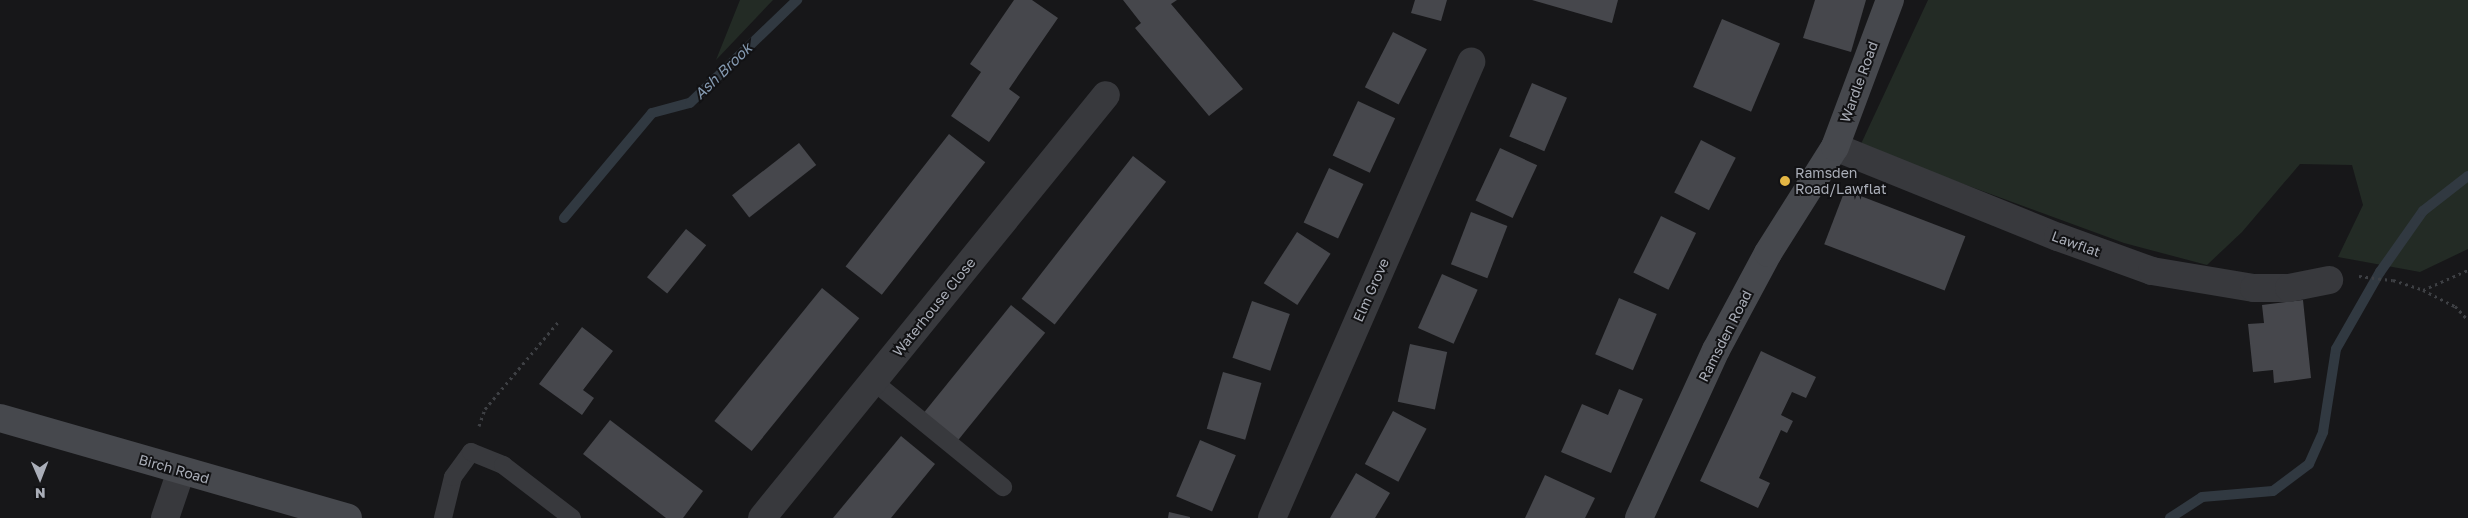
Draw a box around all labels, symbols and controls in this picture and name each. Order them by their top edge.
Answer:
water label: Ash Brook [690,39,756,103]
street label: Wardle Road [1837,39,1881,125]
place label: Ramsden Road/Lawflat [1795,165,1886,198]
marker: Ramsden Road/Lawflat [1779,175,1791,187]
street label: Lawflat [2049,227,2103,261]
street label: Waterhouse Close [889,254,979,360]
street label: Elm Grove [1350,256,1392,324]
street label: Ramsden Road [1695,288,1755,384]
street label: Birch Road [137,451,211,487]
north arrow [15,453,65,503]
text: N [35,485,46,502]

